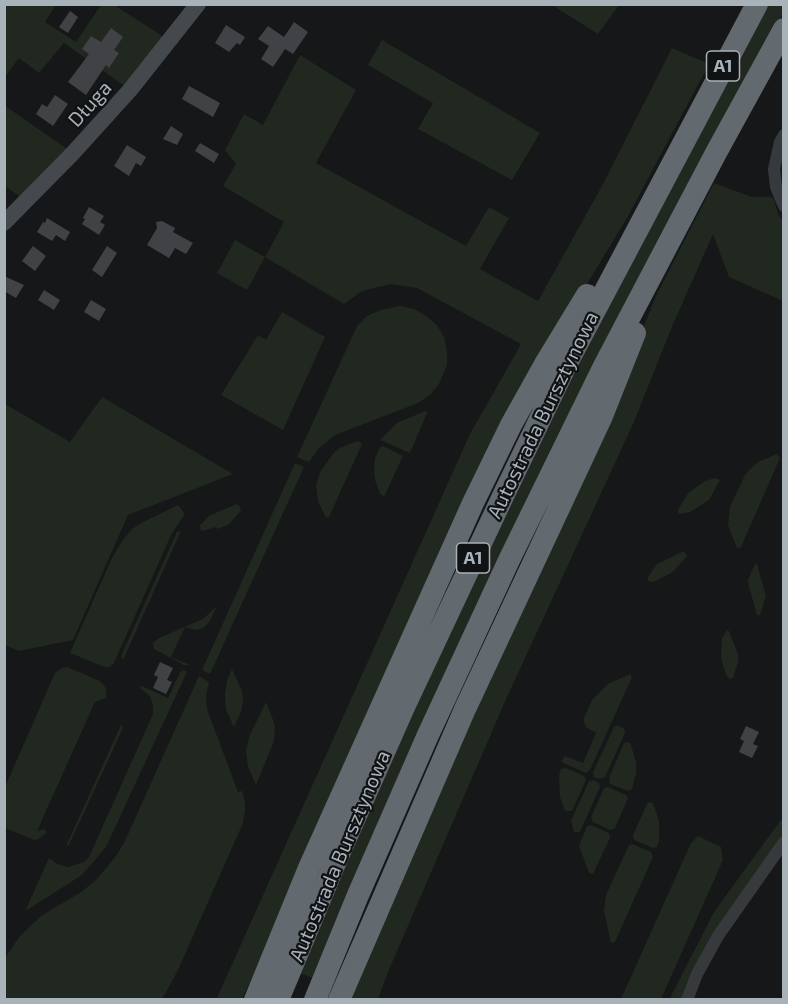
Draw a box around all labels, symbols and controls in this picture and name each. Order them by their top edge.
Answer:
road number: A1 [706,51,740,81]
street label: Długa [63,76,117,132]
street label: Autostrada Bursztynowa [482,308,604,522]
road number: A1 [456,543,490,573]
street label: Autostrada Bursztynowa [285,747,395,965]

